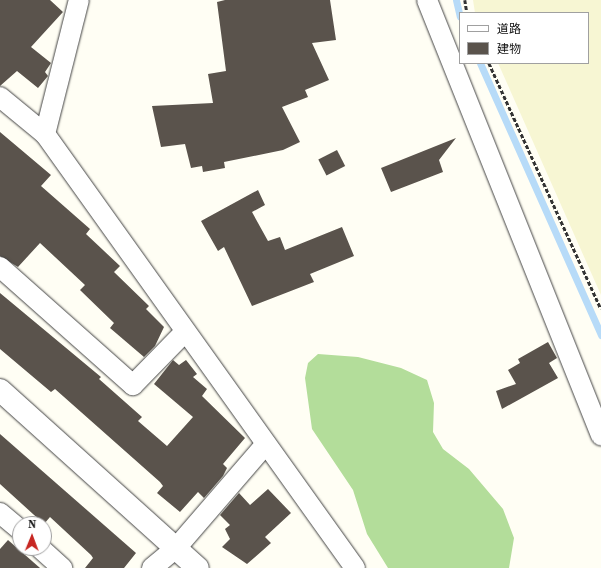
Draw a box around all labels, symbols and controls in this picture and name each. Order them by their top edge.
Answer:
legend [459,12,589,64]
text: 道路 [497,21,521,37]
text: 建物 [497,41,521,57]
north arrow [12,516,52,556]
text: N [28,517,36,532]

